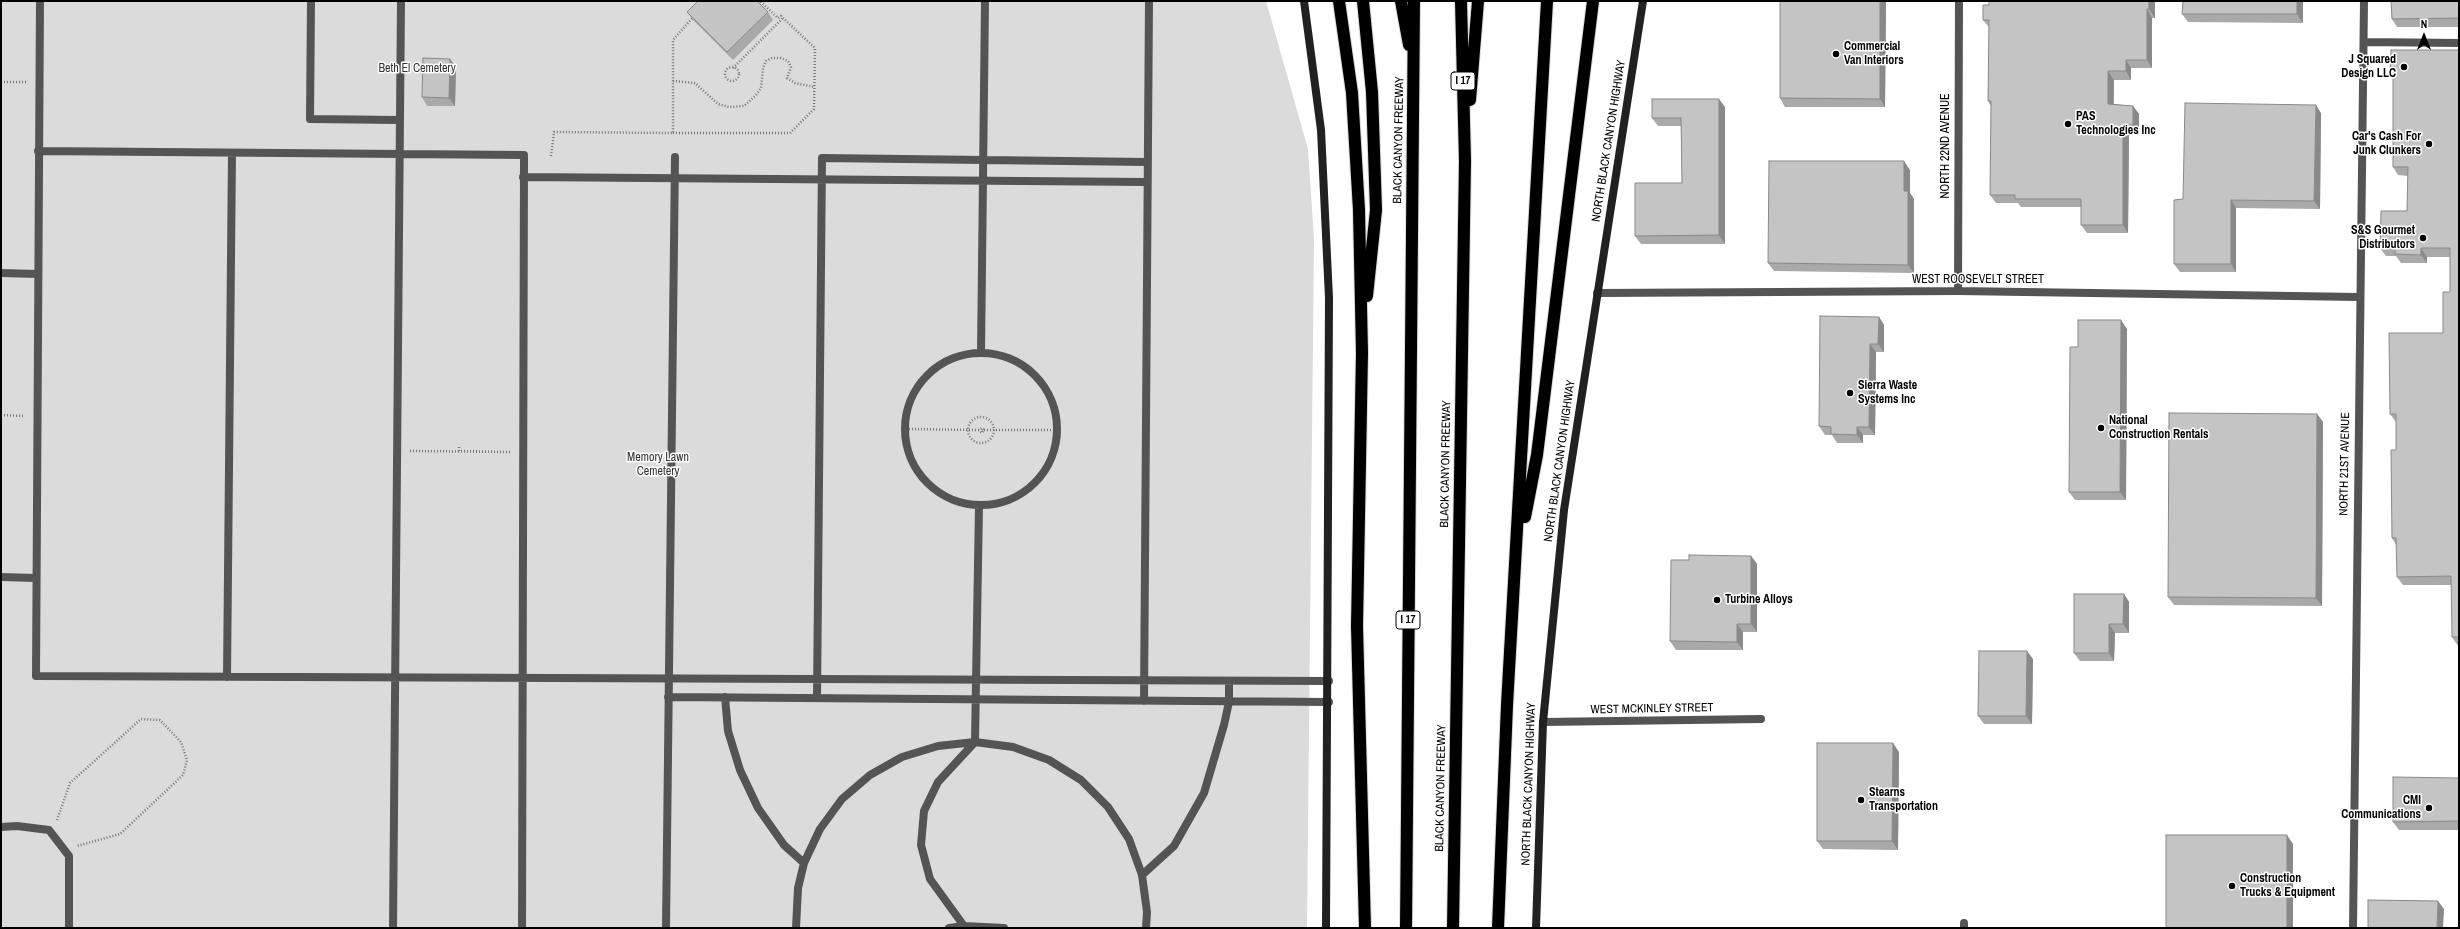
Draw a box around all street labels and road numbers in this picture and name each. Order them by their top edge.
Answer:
street label: NORTH BLACK CANYON HIGHWAY [1589,59,1629,223]
road number: I 17 [1451,72,1475,90]
street label: BLACK CANYON FREEWAY [1391,76,1407,204]
street label: NORTH 22ND AVENUE [1939,93,1953,199]
street label: WEST ROOSEVELT STREET [1912,273,2044,287]
street label: NORTH BLACK CANYON HIGHWAY [1542,379,1578,543]
street label: BLACK CANYON FREEWAY [1438,400,1454,528]
street label: NORTH 21ST AVENUE [2337,412,2353,516]
road number: I 17 [1396,611,1420,629]
street label: WEST MCKINLEY STREET [1590,701,1714,717]
street label: NORTH BLACK CANYON HIGHWAY [1519,702,1539,866]
street label: BLACK CANYON FREEWAY [1433,724,1449,852]

